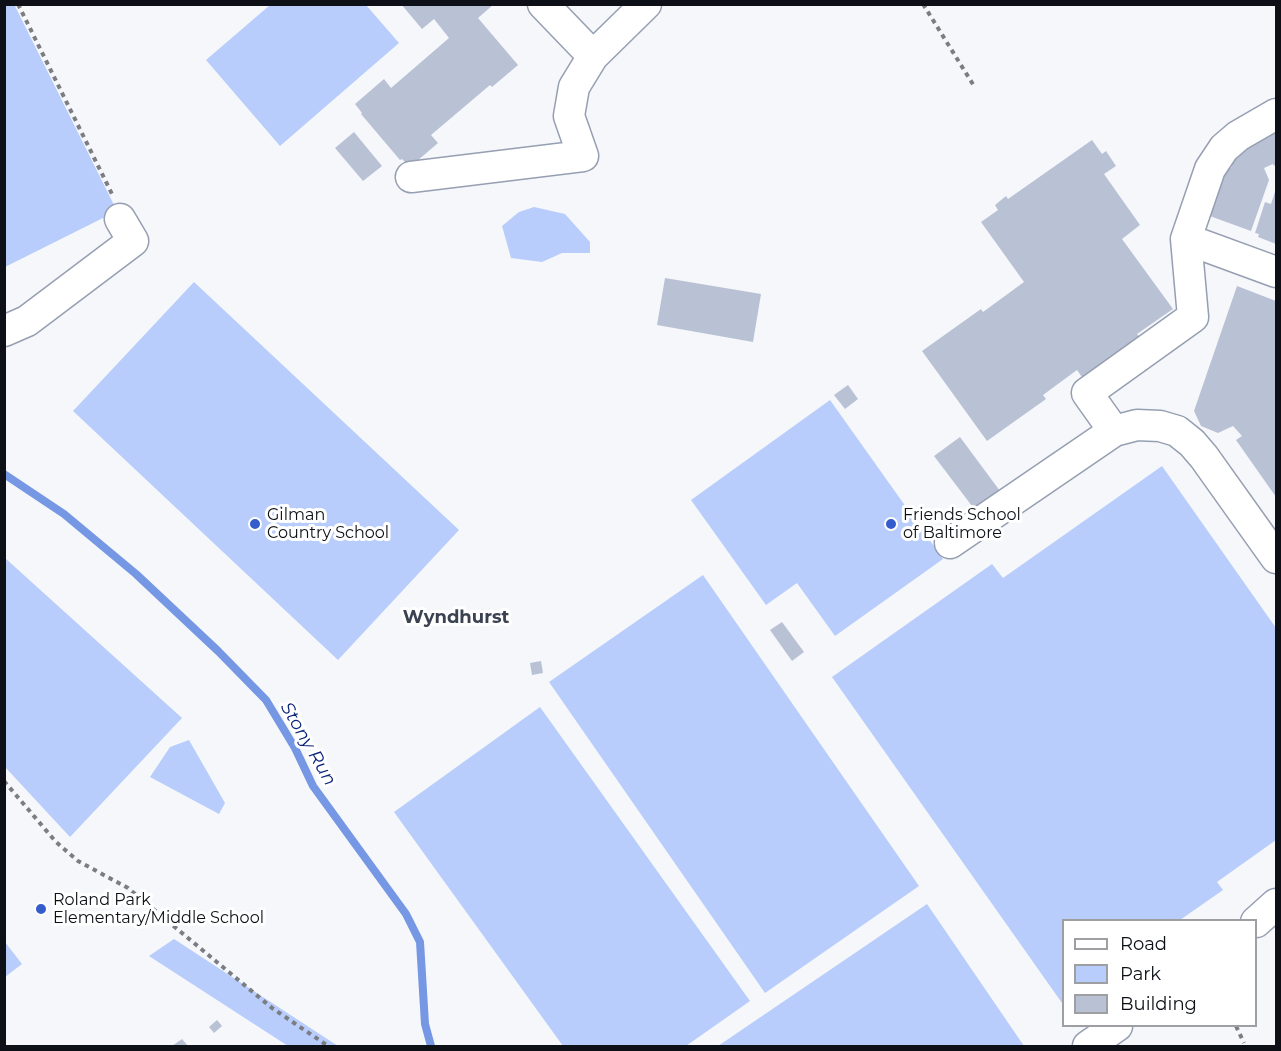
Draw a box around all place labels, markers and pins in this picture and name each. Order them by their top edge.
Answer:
place label: Gilman Country School [267,505,389,543]
place label: Friends School of Baltimore [903,505,1021,543]
marker: Gilman Country School [248,517,262,531]
marker: Friends School of Baltimore [884,517,898,531]
place label: Roland Park Elementary/Middle School [53,890,264,928]
marker: Roland Park Elementary/Middle School [34,902,48,916]

